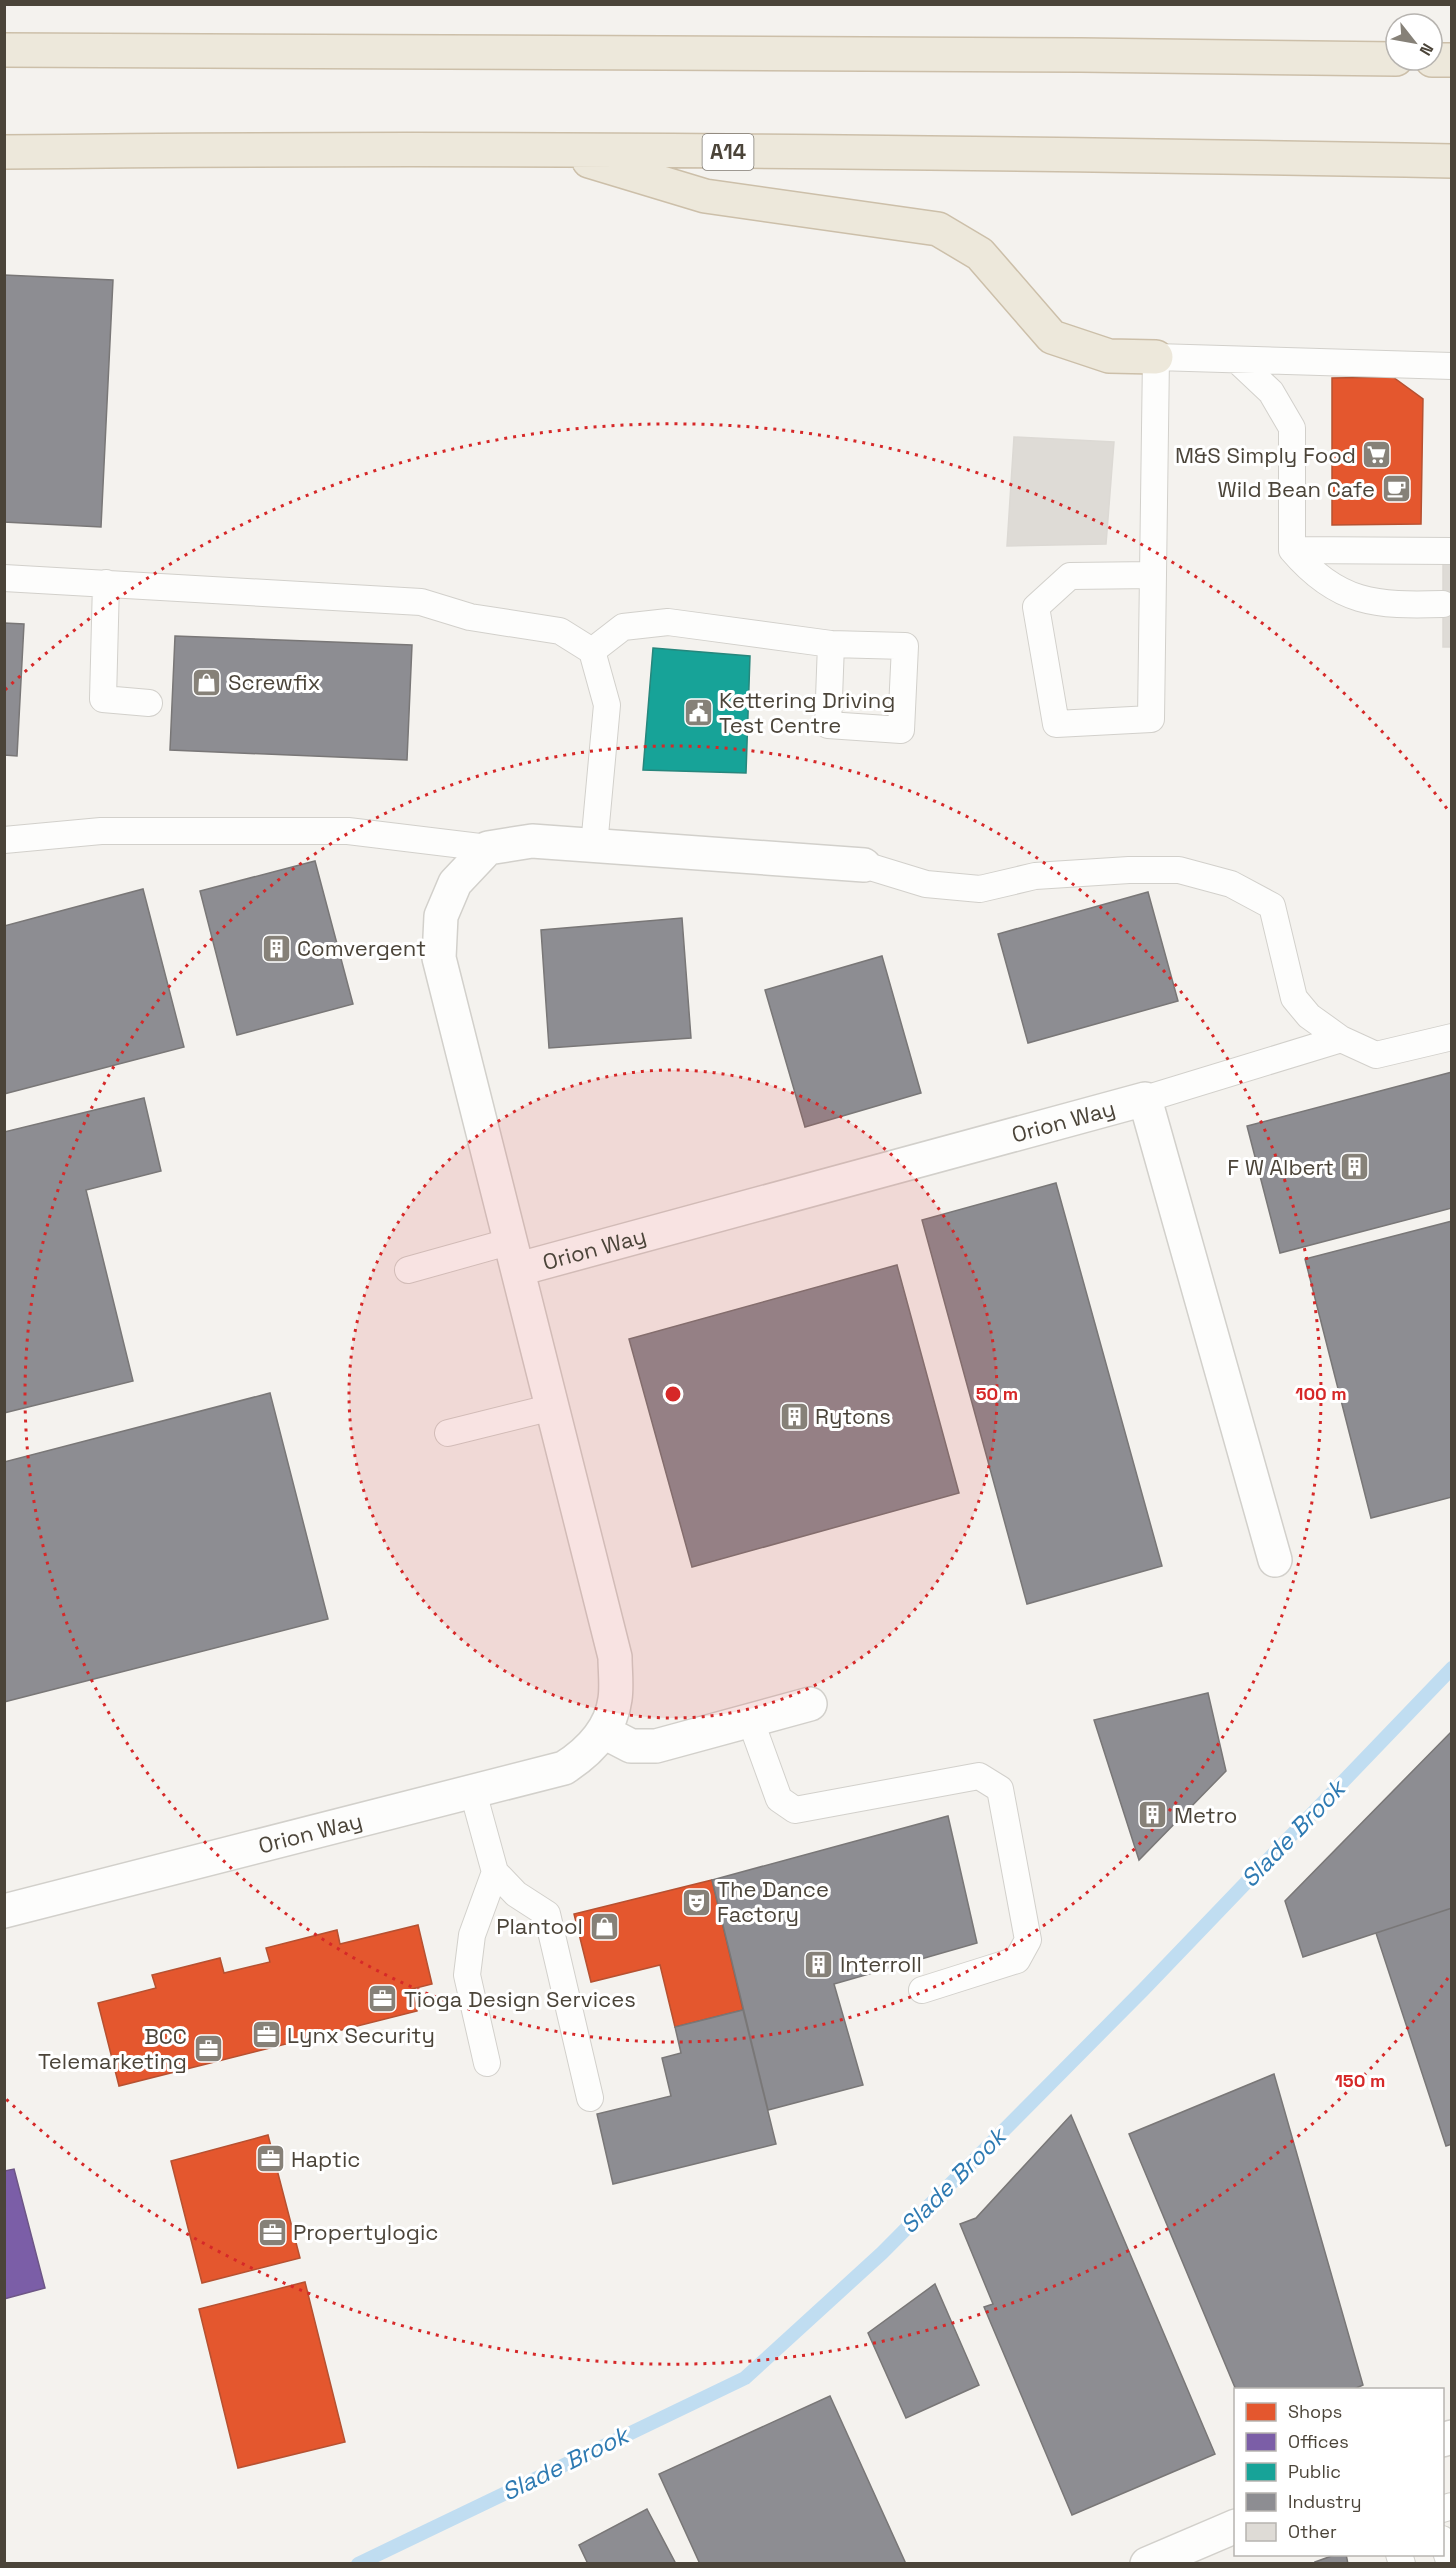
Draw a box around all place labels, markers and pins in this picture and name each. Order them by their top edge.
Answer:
supermarket icon: M&S Simply Food [1361,439,1393,471]
place label: M&S Simply Food [1175,441,1356,469]
cafe icon: Wild Bean Cafe [1380,473,1412,505]
place label: Wild Bean Cafe [1217,475,1375,503]
shop icon: Screwfix [191,666,223,698]
place label: Screwfix [228,668,321,696]
place label: Kettering Driving Test Centre [719,686,895,739]
public building icon: Kettering Driving Test Centre [682,697,714,729]
building icon: Comvergent [260,932,292,964]
place label: Comvergent [297,934,426,962]
building icon: F W Albert [1339,1151,1371,1183]
place label: F W Albert [1227,1153,1334,1181]
centre of rings [663,1384,683,1404]
building icon: Rytons [778,1400,810,1432]
place label: Rytons [815,1402,891,1430]
building icon: Metro [1137,1799,1169,1831]
place label: Metro [1174,1801,1237,1829]
place label: The Dance Factory [717,1875,829,1928]
theatre icon: The Dance Factory [680,1886,712,1918]
shop icon: Plantool [588,1910,620,1942]
place label: Plantool [496,1912,583,1940]
building icon: Interroll [803,1948,835,1980]
place label: Interroll [840,1950,922,1978]
office icon: Tioga Design Services [367,1983,399,2015]
place label: Tioga Design Services [404,1985,636,2013]
office icon: Lynx Security [250,2019,282,2051]
place label: Lynx Security [287,2021,435,2049]
place label: BCC Telemarketing [38,2022,187,2075]
office icon: BCC Telemarketing [192,2033,224,2065]
office icon: Haptic [254,2143,286,2175]
place label: Haptic [291,2145,361,2173]
office icon: Propertylogic [256,2216,288,2248]
place label: Propertylogic [293,2218,438,2246]

